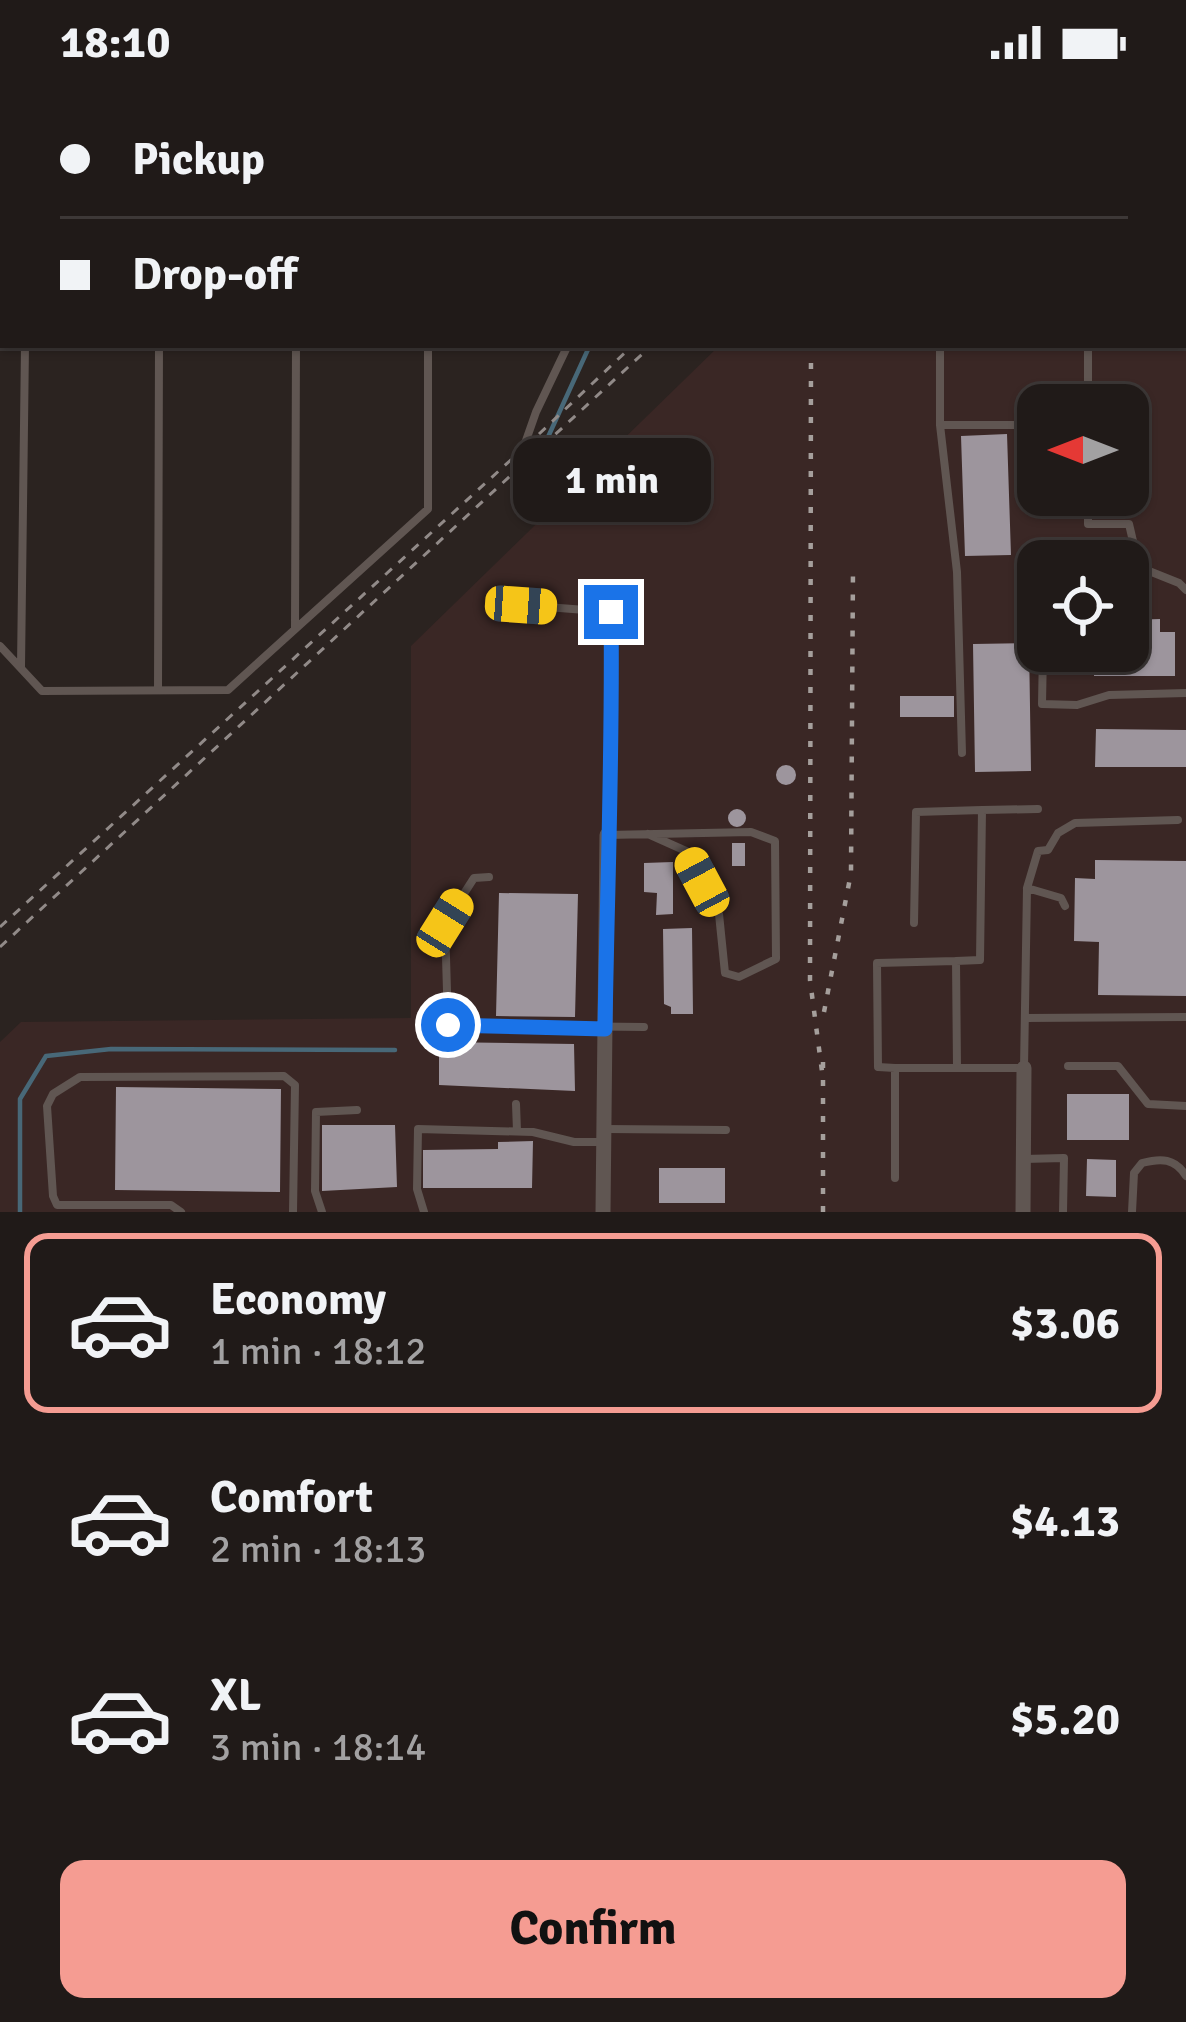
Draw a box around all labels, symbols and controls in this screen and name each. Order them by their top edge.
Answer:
text: 18:10 [60,15,170,70]
text: Pickup [132,132,265,187]
text: Drop-off [132,247,297,302]
north arrow [1017,384,1149,516]
map controls [1017,384,1149,672]
callout: 1 min [512,438,710,522]
text: 1 min [565,456,659,504]
button: locate [1017,540,1149,672]
car [484,585,558,625]
route end [584,585,638,639]
car [669,842,735,922]
car [411,883,479,963]
route start [421,998,475,1052]
icon: car [66,1269,174,1377]
text: Economy [210,1272,386,1327]
text: $3.06 [1010,1296,1120,1351]
text: 1 min · 18:12 [210,1327,426,1375]
icon: car [66,1467,174,1575]
text: Comfort [210,1470,373,1525]
text: $4.13 [1010,1494,1120,1549]
text: 2 min · 18:13 [210,1525,426,1573]
icon: car [66,1665,174,1773]
text: XL [210,1668,261,1723]
text: $5.20 [1010,1692,1120,1747]
text: 3 min · 18:14 [210,1723,426,1771]
button: Confirm [60,1860,1126,1998]

